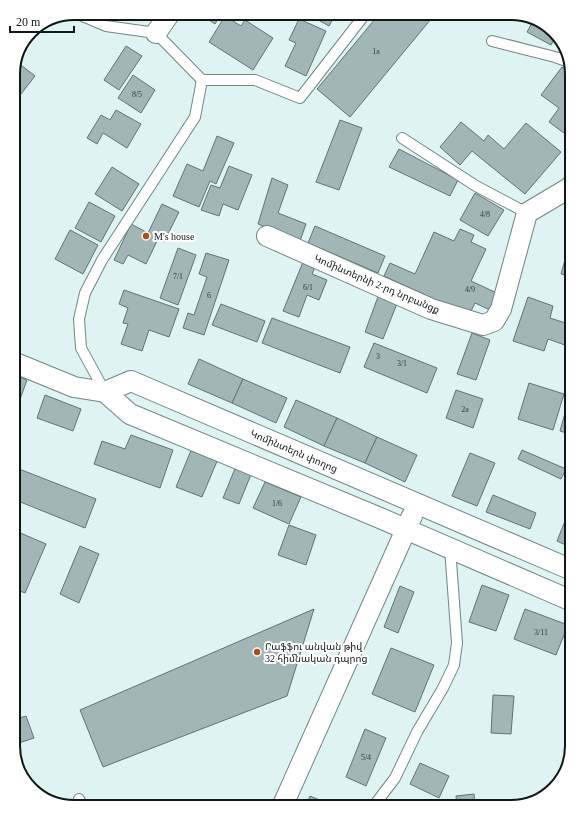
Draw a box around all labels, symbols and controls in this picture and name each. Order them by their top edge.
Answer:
scale bar [10,8,74,34]
text: 20 m [16,15,41,29]
house number: 1a [372,47,380,56]
house number: 8/5 [132,90,142,99]
house number: 4/8 [480,210,490,219]
marker: M's house [141,231,151,241]
place label: M's house [154,231,195,242]
street label: Կոմինտերնի 2-րդ նրբանցք [313,253,441,315]
house number: 7/1 [173,272,183,281]
house number: 6/1 [303,283,313,292]
house number: 4/9 [465,285,475,294]
house number: 6 [207,291,211,300]
house number: 3 [376,352,380,361]
house number: 3/1 [397,359,407,368]
house number: 2a [461,405,469,414]
street label: Կոմինտերն փողոց [249,428,339,474]
house number: 1/6 [272,499,282,508]
house number: 3/11 [534,628,548,637]
place label: Րաֆֆու անվան թիվ 32 հիմնական դպրոց [265,641,367,664]
marker: Րաֆֆու անվան թիվ 32 հիմնական դպրոց [252,647,262,657]
house number: 5/4 [361,753,371,762]

